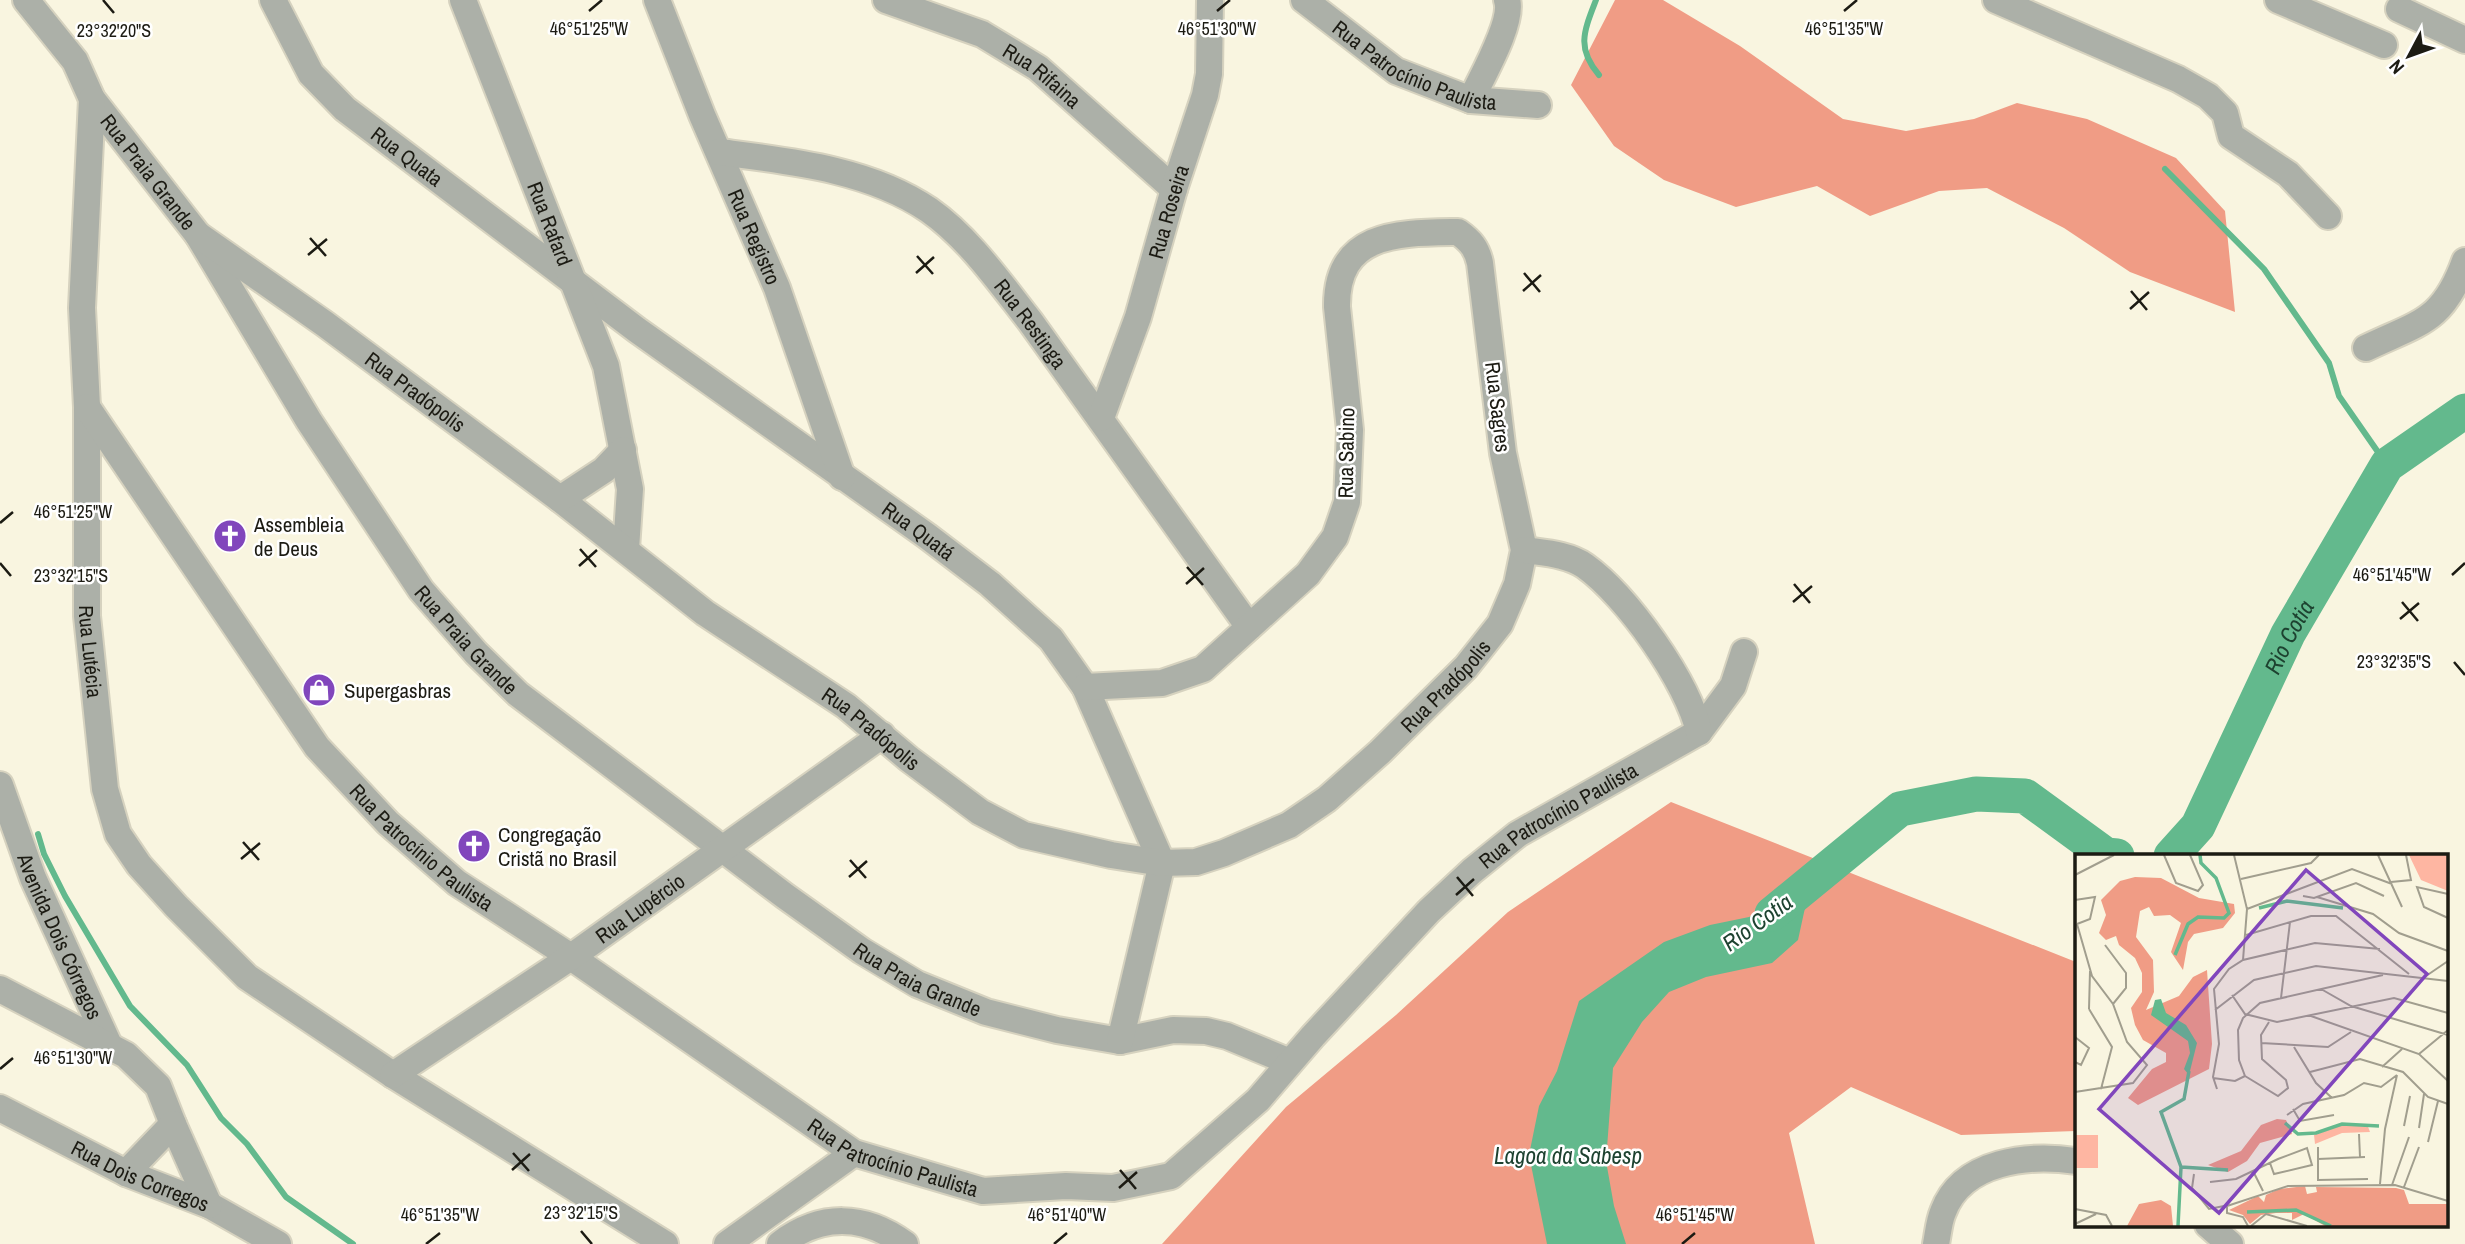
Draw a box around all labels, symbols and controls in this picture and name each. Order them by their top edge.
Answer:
street label: Rua Patrocínio Paulista [1327,13,1498,116]
text: 46°51'25"W [550,16,628,41]
text: 46°51'30"W [1178,16,1256,41]
text: 46°51'35"W [1805,16,1883,41]
text: 23°32'20"S [77,18,151,43]
north arrow [2374,21,2444,91]
street label: Rua Rifaina [998,36,1088,115]
text: N [2383,54,2410,80]
street label: Rua Praia Grande [94,108,203,236]
street label: Rua Quata [365,119,450,193]
street label: Rua Roseira [1141,160,1196,262]
street label: Rua Rafard [521,177,580,270]
street label: Rua Registro [721,184,788,289]
street label: Rua Restinga [988,272,1074,375]
street label: Rua Pradópolis [359,344,472,439]
street label: Rua Sagres [1478,360,1518,454]
street label: Rua Sabino [1331,407,1361,499]
street label: Rua Quatá [877,494,961,567]
text: 46°51'25"W [34,499,112,524]
place label: Assembleia de Deus [253,510,344,563]
church icon: Assembleia de Deus [211,517,249,555]
text: 46°51'45"W [2353,562,2431,587]
text: 23°32'15"S [34,563,108,588]
street label: Rua Praia Grande [408,579,525,701]
water label: Rio Cotia [2256,594,2320,679]
street label: Rua Lutécia [73,605,110,700]
street label: Rua Pradópolis [1394,633,1497,739]
text: 23°32'35"S [2357,649,2431,674]
shop icon: Supergasbras [300,671,338,709]
place label: Supergasbras [344,676,451,705]
street label: Rua Pradópolis [816,680,926,777]
street label: Rua Patrocínio Paulista [1472,755,1643,875]
street label: Rua Patrocínio Paulista [344,777,500,918]
place label: Congregação Cristã no Brasil [498,820,617,873]
church icon: Congregação Cristã no Brasil [455,827,493,865]
street label: Avenida Dois Córregos [11,849,110,1024]
inset map [2075,854,2448,1226]
street label: Rua Lupércio [589,866,690,950]
water label: Rio Cotia [1716,886,1798,958]
street label: Rua Praia Grande [848,935,986,1023]
text: 46°51'30"W [34,1045,112,1070]
street label: Rua Patrocínio Paulista [802,1111,982,1203]
street label: Rua Dois Corregos [66,1133,213,1218]
water label: Lagoa da Sabesp [1494,1140,1642,1171]
text: 23°32'15"S [544,1200,618,1225]
text: 46°51'35"W [401,1202,479,1227]
text: 46°51'40"W [1028,1202,1106,1227]
text: 46°51'45"W [1656,1202,1734,1227]

